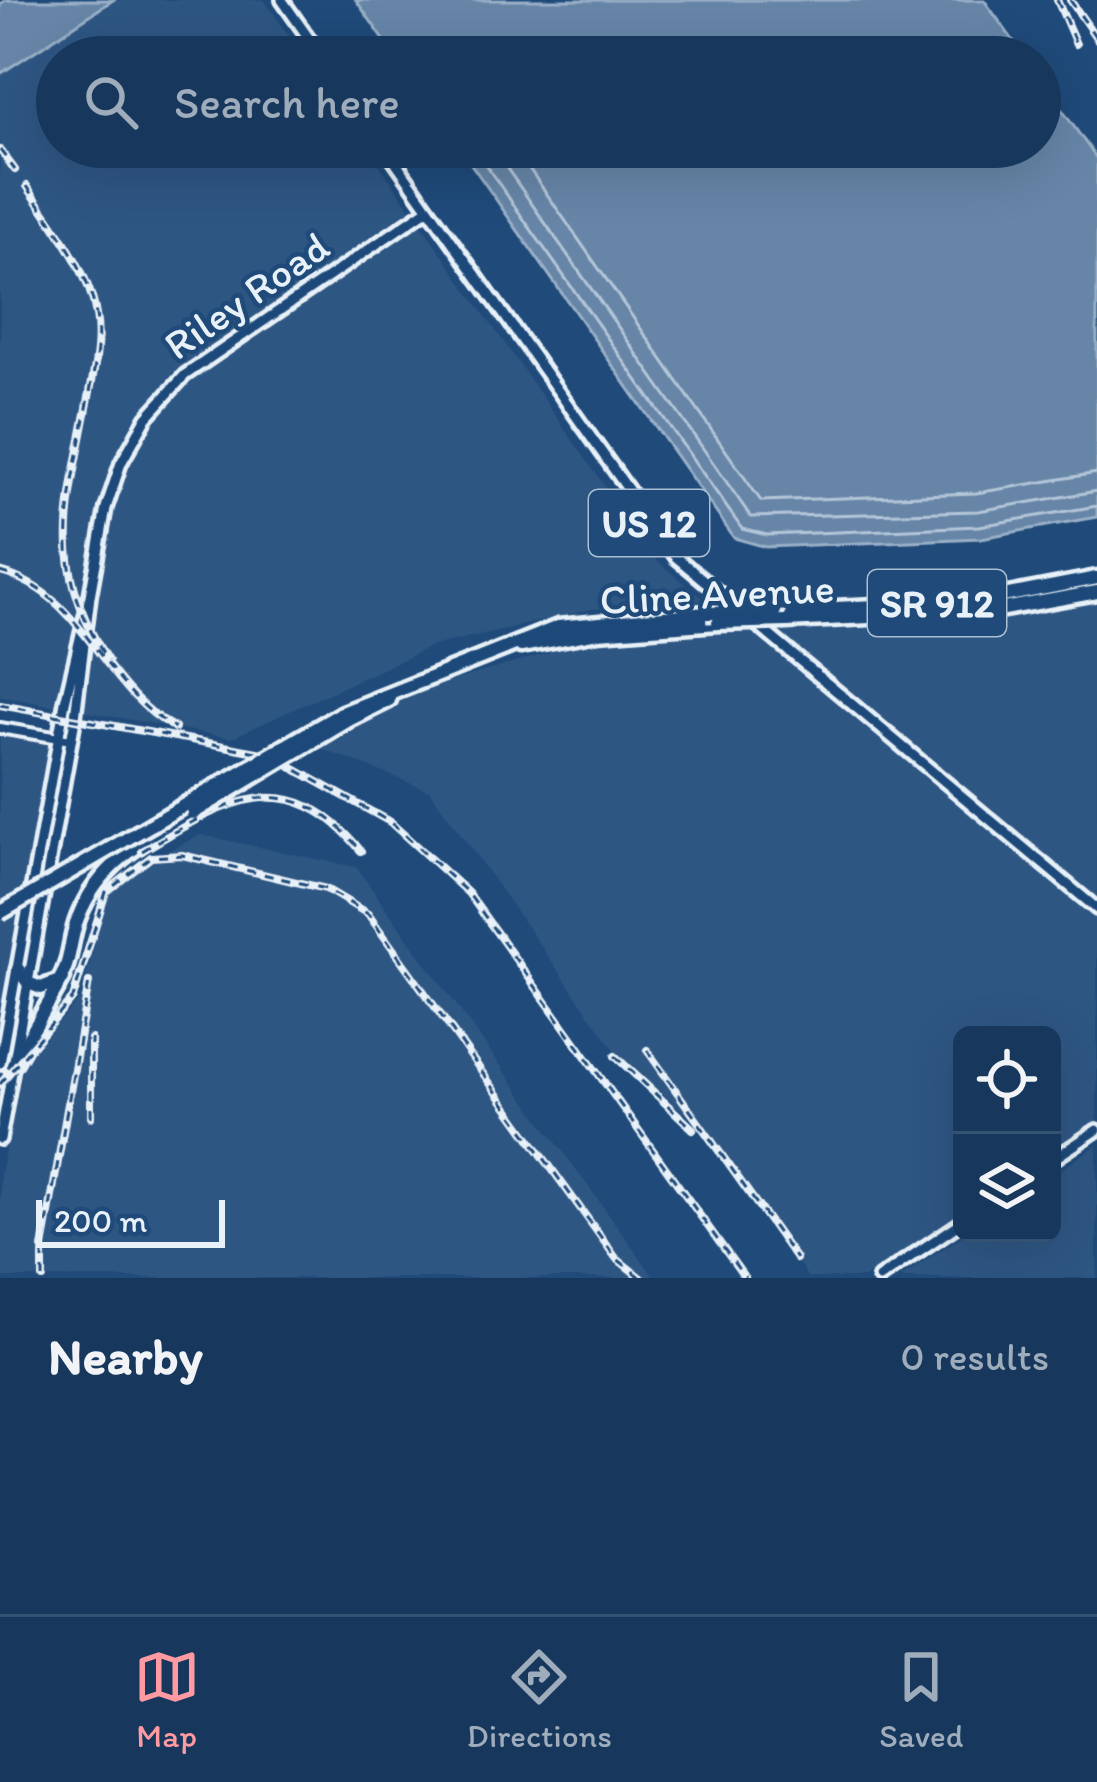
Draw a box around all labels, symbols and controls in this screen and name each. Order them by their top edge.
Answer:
search box [36,36,1061,168]
icon: search [78,69,144,135]
text: Search here [174,75,400,129]
street label: Riley Road [154,220,339,371]
road number: US 12 [589,490,709,556]
street label: Cline Avenue [598,562,836,625]
road number: SR 912 [868,570,1006,636]
map controls [953,1026,1061,1242]
button: locate [953,1026,1061,1134]
button: layers [953,1134,1061,1242]
scale bar [36,1194,225,1247]
text: 200 m [54,1201,147,1240]
text: Nearby [48,1326,203,1387]
text: 0 results [900,1333,1049,1380]
tab: Map [134,1644,200,1755]
tab: Directions [467,1644,612,1755]
tab: Saved [879,1644,963,1755]

